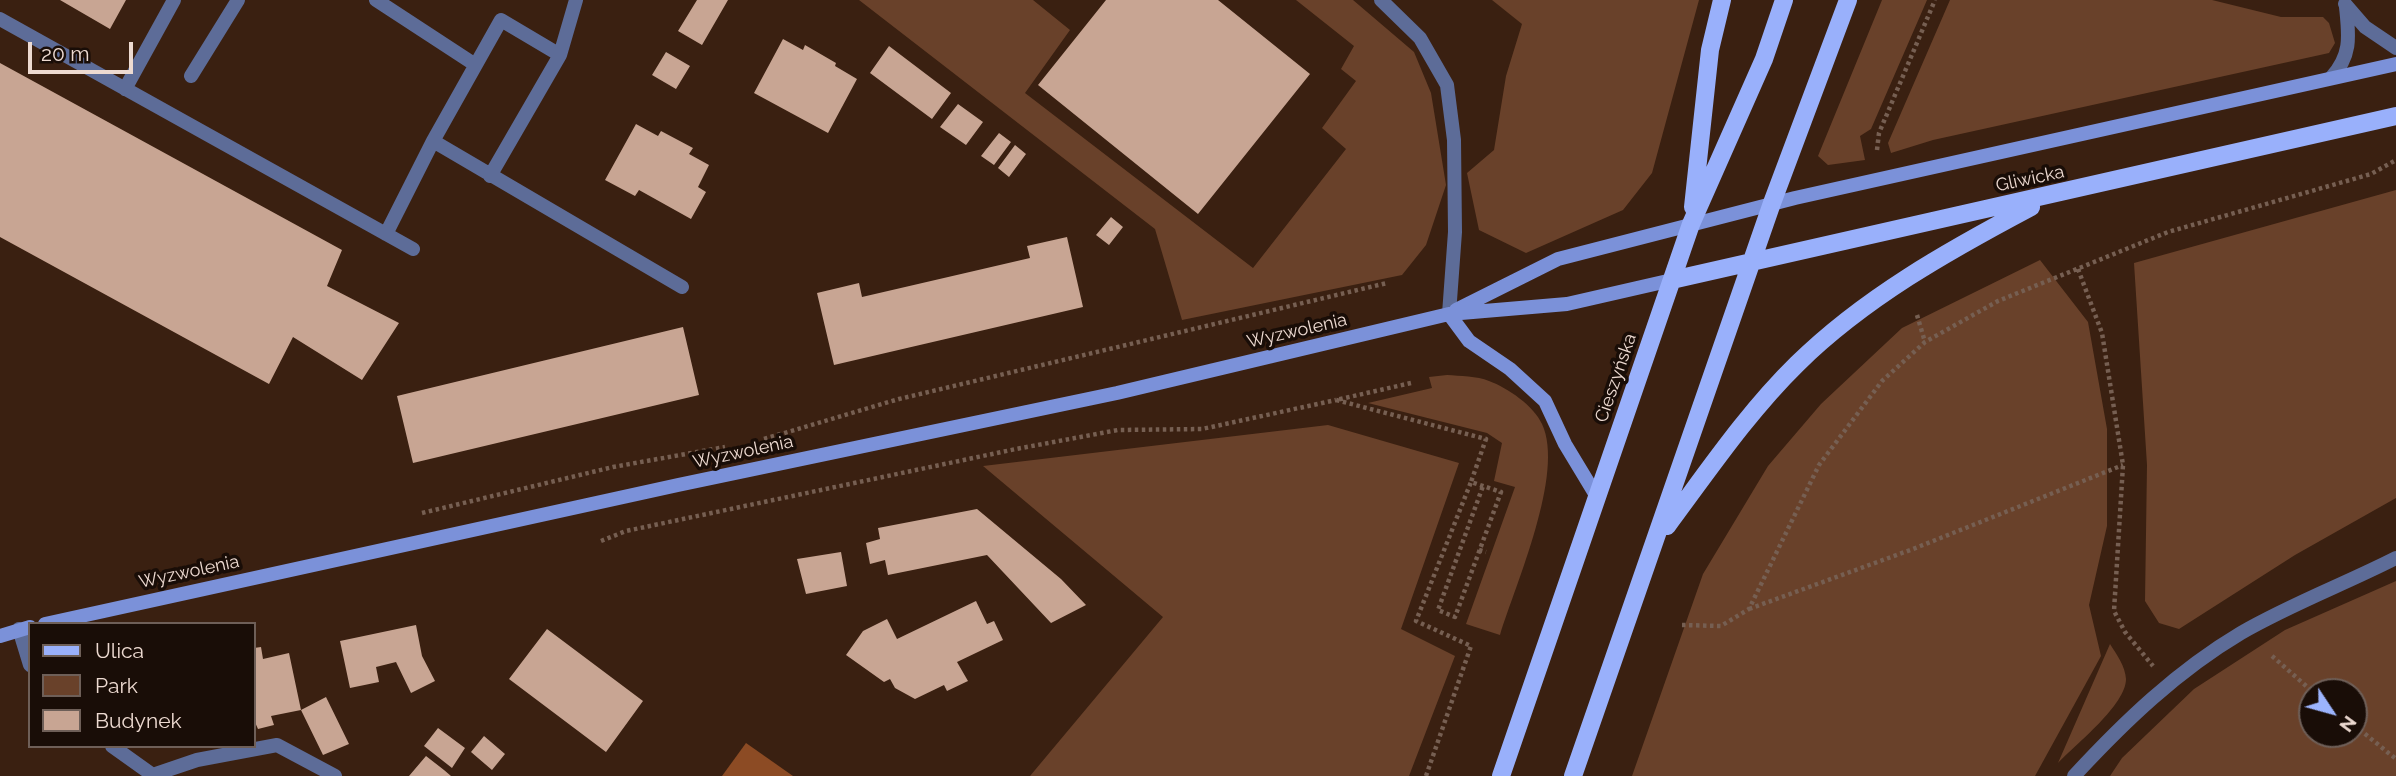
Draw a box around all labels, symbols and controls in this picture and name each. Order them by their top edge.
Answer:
scale bar [32,28,136,72]
text: 20 m [41,41,89,66]
street label: Gliwicka [1994,161,2066,197]
street label: Wyzwolenia [1245,309,1349,353]
street label: Cieszyńska [1591,331,1641,425]
street label: Wyzwolenia [691,431,795,473]
street label: Wyzwolenia [137,551,241,593]
legend [28,622,256,748]
text: Ulica [95,638,144,663]
text: Park [95,673,138,698]
north arrow [2298,678,2368,748]
text: Budynek [95,708,182,733]
text: N [2335,712,2362,736]

